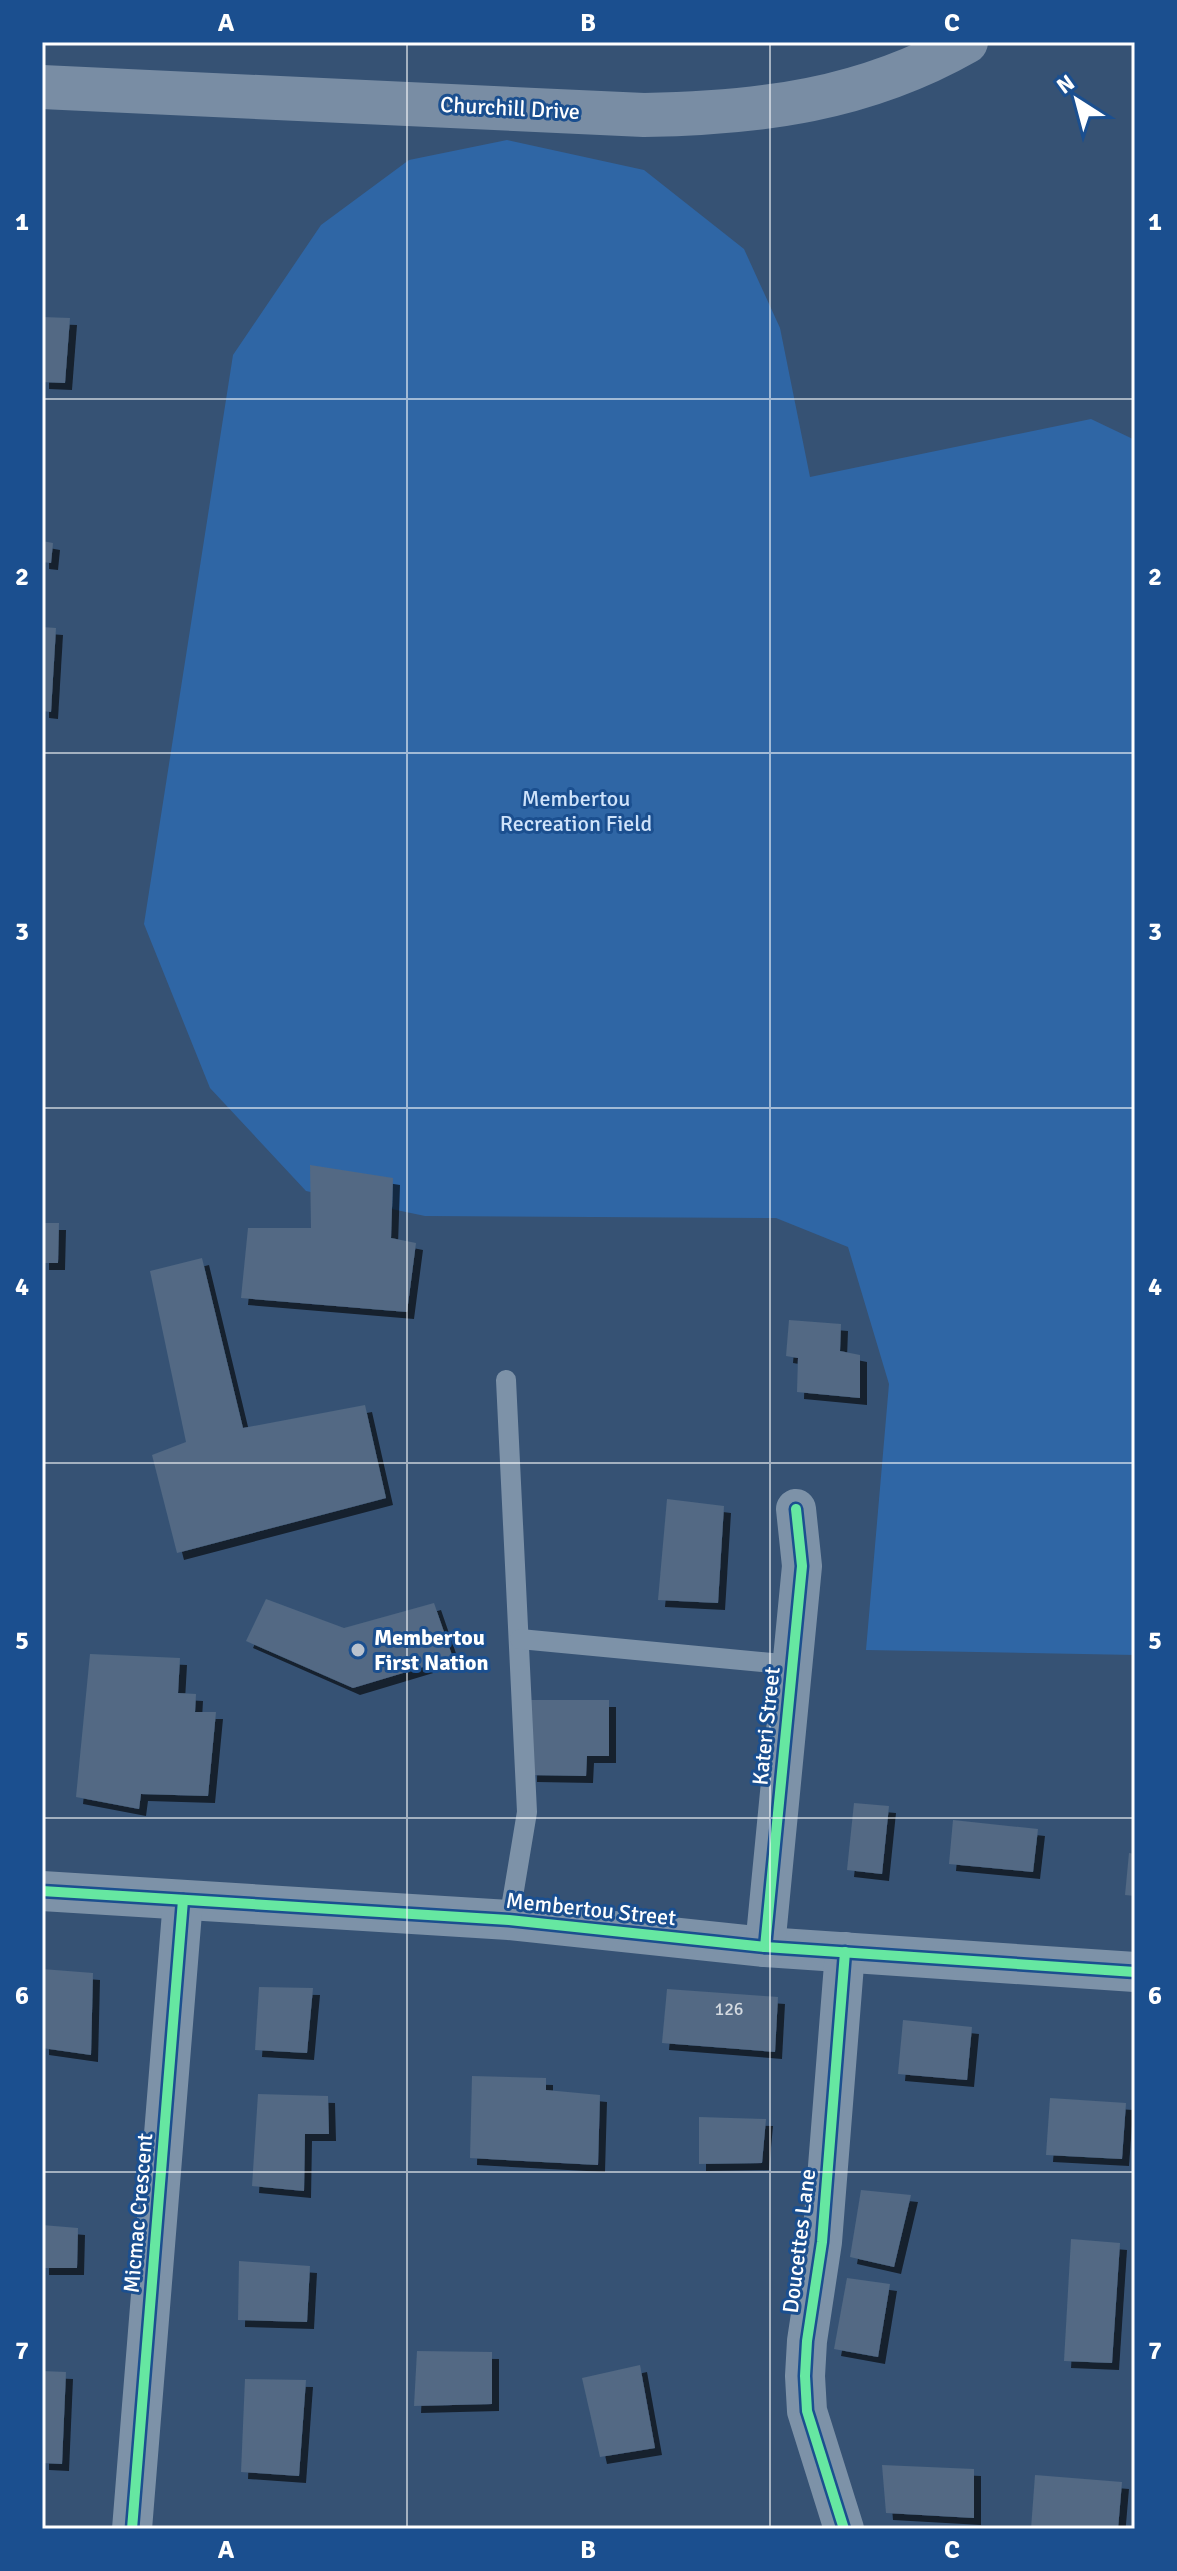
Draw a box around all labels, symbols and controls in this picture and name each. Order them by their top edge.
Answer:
text: A [218,7,235,39]
text: B [580,7,596,39]
text: C [944,7,960,39]
north arrow [1037,60,1117,140]
text: N [1051,69,1080,100]
street label: Churchill Drive [439,91,581,125]
text: 1 [15,206,29,238]
text: 1 [1148,206,1162,238]
text: 2 [15,561,29,593]
text: 2 [1148,561,1162,593]
park label: Membertou Recreation Field [500,785,652,837]
text: 3 [15,916,29,948]
text: 3 [1148,916,1162,948]
text: 4 [15,1271,29,1303]
text: 4 [1148,1271,1162,1303]
place label: Membertou First Nation [374,1624,489,1676]
text: 5 [15,1625,29,1657]
text: 5 [1148,1625,1162,1657]
marker: Membertou First Nation [349,1641,367,1659]
street label: Kateri Street [746,1665,786,1787]
street label: Membertou Street [505,1887,678,1931]
text: 6 [15,1980,29,2012]
text: 6 [1148,1980,1162,2012]
house number: 126 [714,1998,744,2020]
street label: Micmac Crescent [118,2132,158,2294]
street label: Doucettes Lane [777,2167,821,2315]
text: 7 [15,2335,29,2367]
text: 7 [1148,2335,1162,2367]
text: A [218,2534,235,2566]
text: B [580,2534,596,2566]
text: C [944,2534,960,2566]

